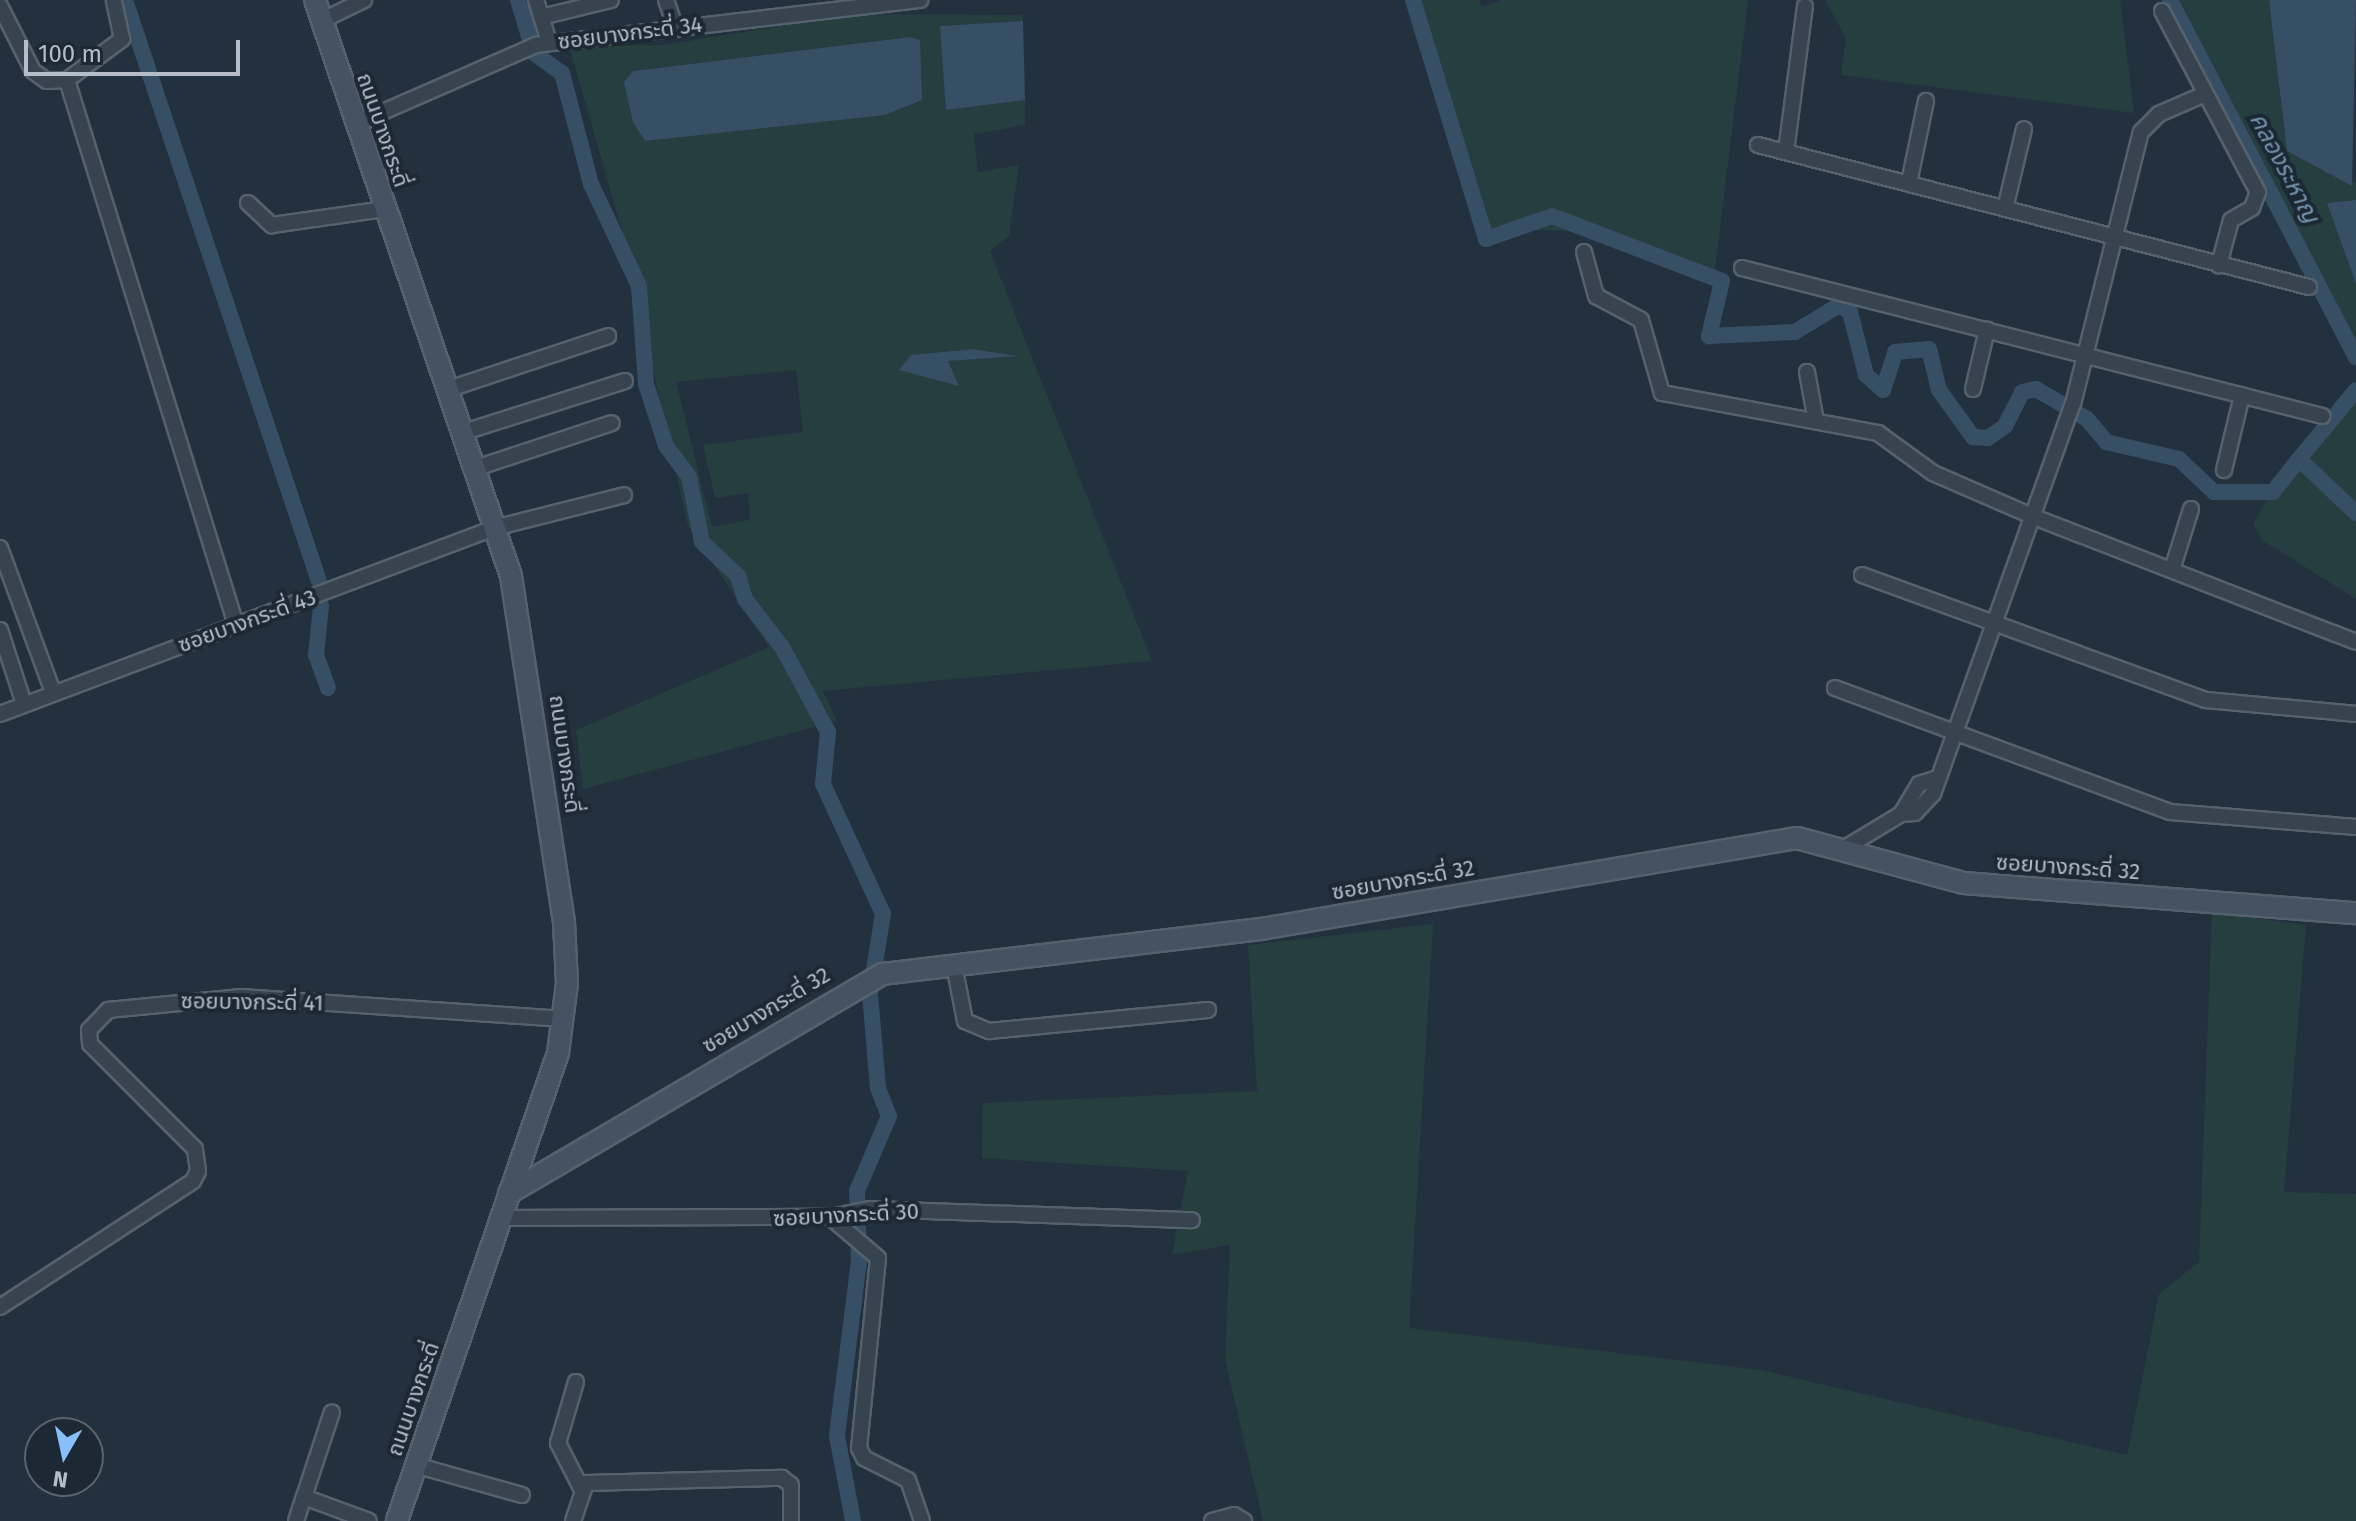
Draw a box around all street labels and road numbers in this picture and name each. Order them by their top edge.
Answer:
street label: ซอยบางกระดี่ 34 [556,11,704,55]
street label: ถนนบางกระดี่ [351,69,415,191]
street label: ซอยบางกระดี่ 43 [174,584,320,658]
street label: ถนนบางกระดี่ [544,693,586,815]
street label: ซอยบางกระดี่ 32 [1995,849,2141,885]
street label: ซอยบางกระดี่ 32 [1330,854,1476,906]
street label: ซอยบางกระดี่ 32 [697,962,835,1058]
street label: ซอยบางกระดี่ 41 [180,988,324,1016]
street label: ซอยบางกระดี่ 30 [772,1198,920,1232]
street label: ถนนบางกระดี่ [381,1338,445,1460]

